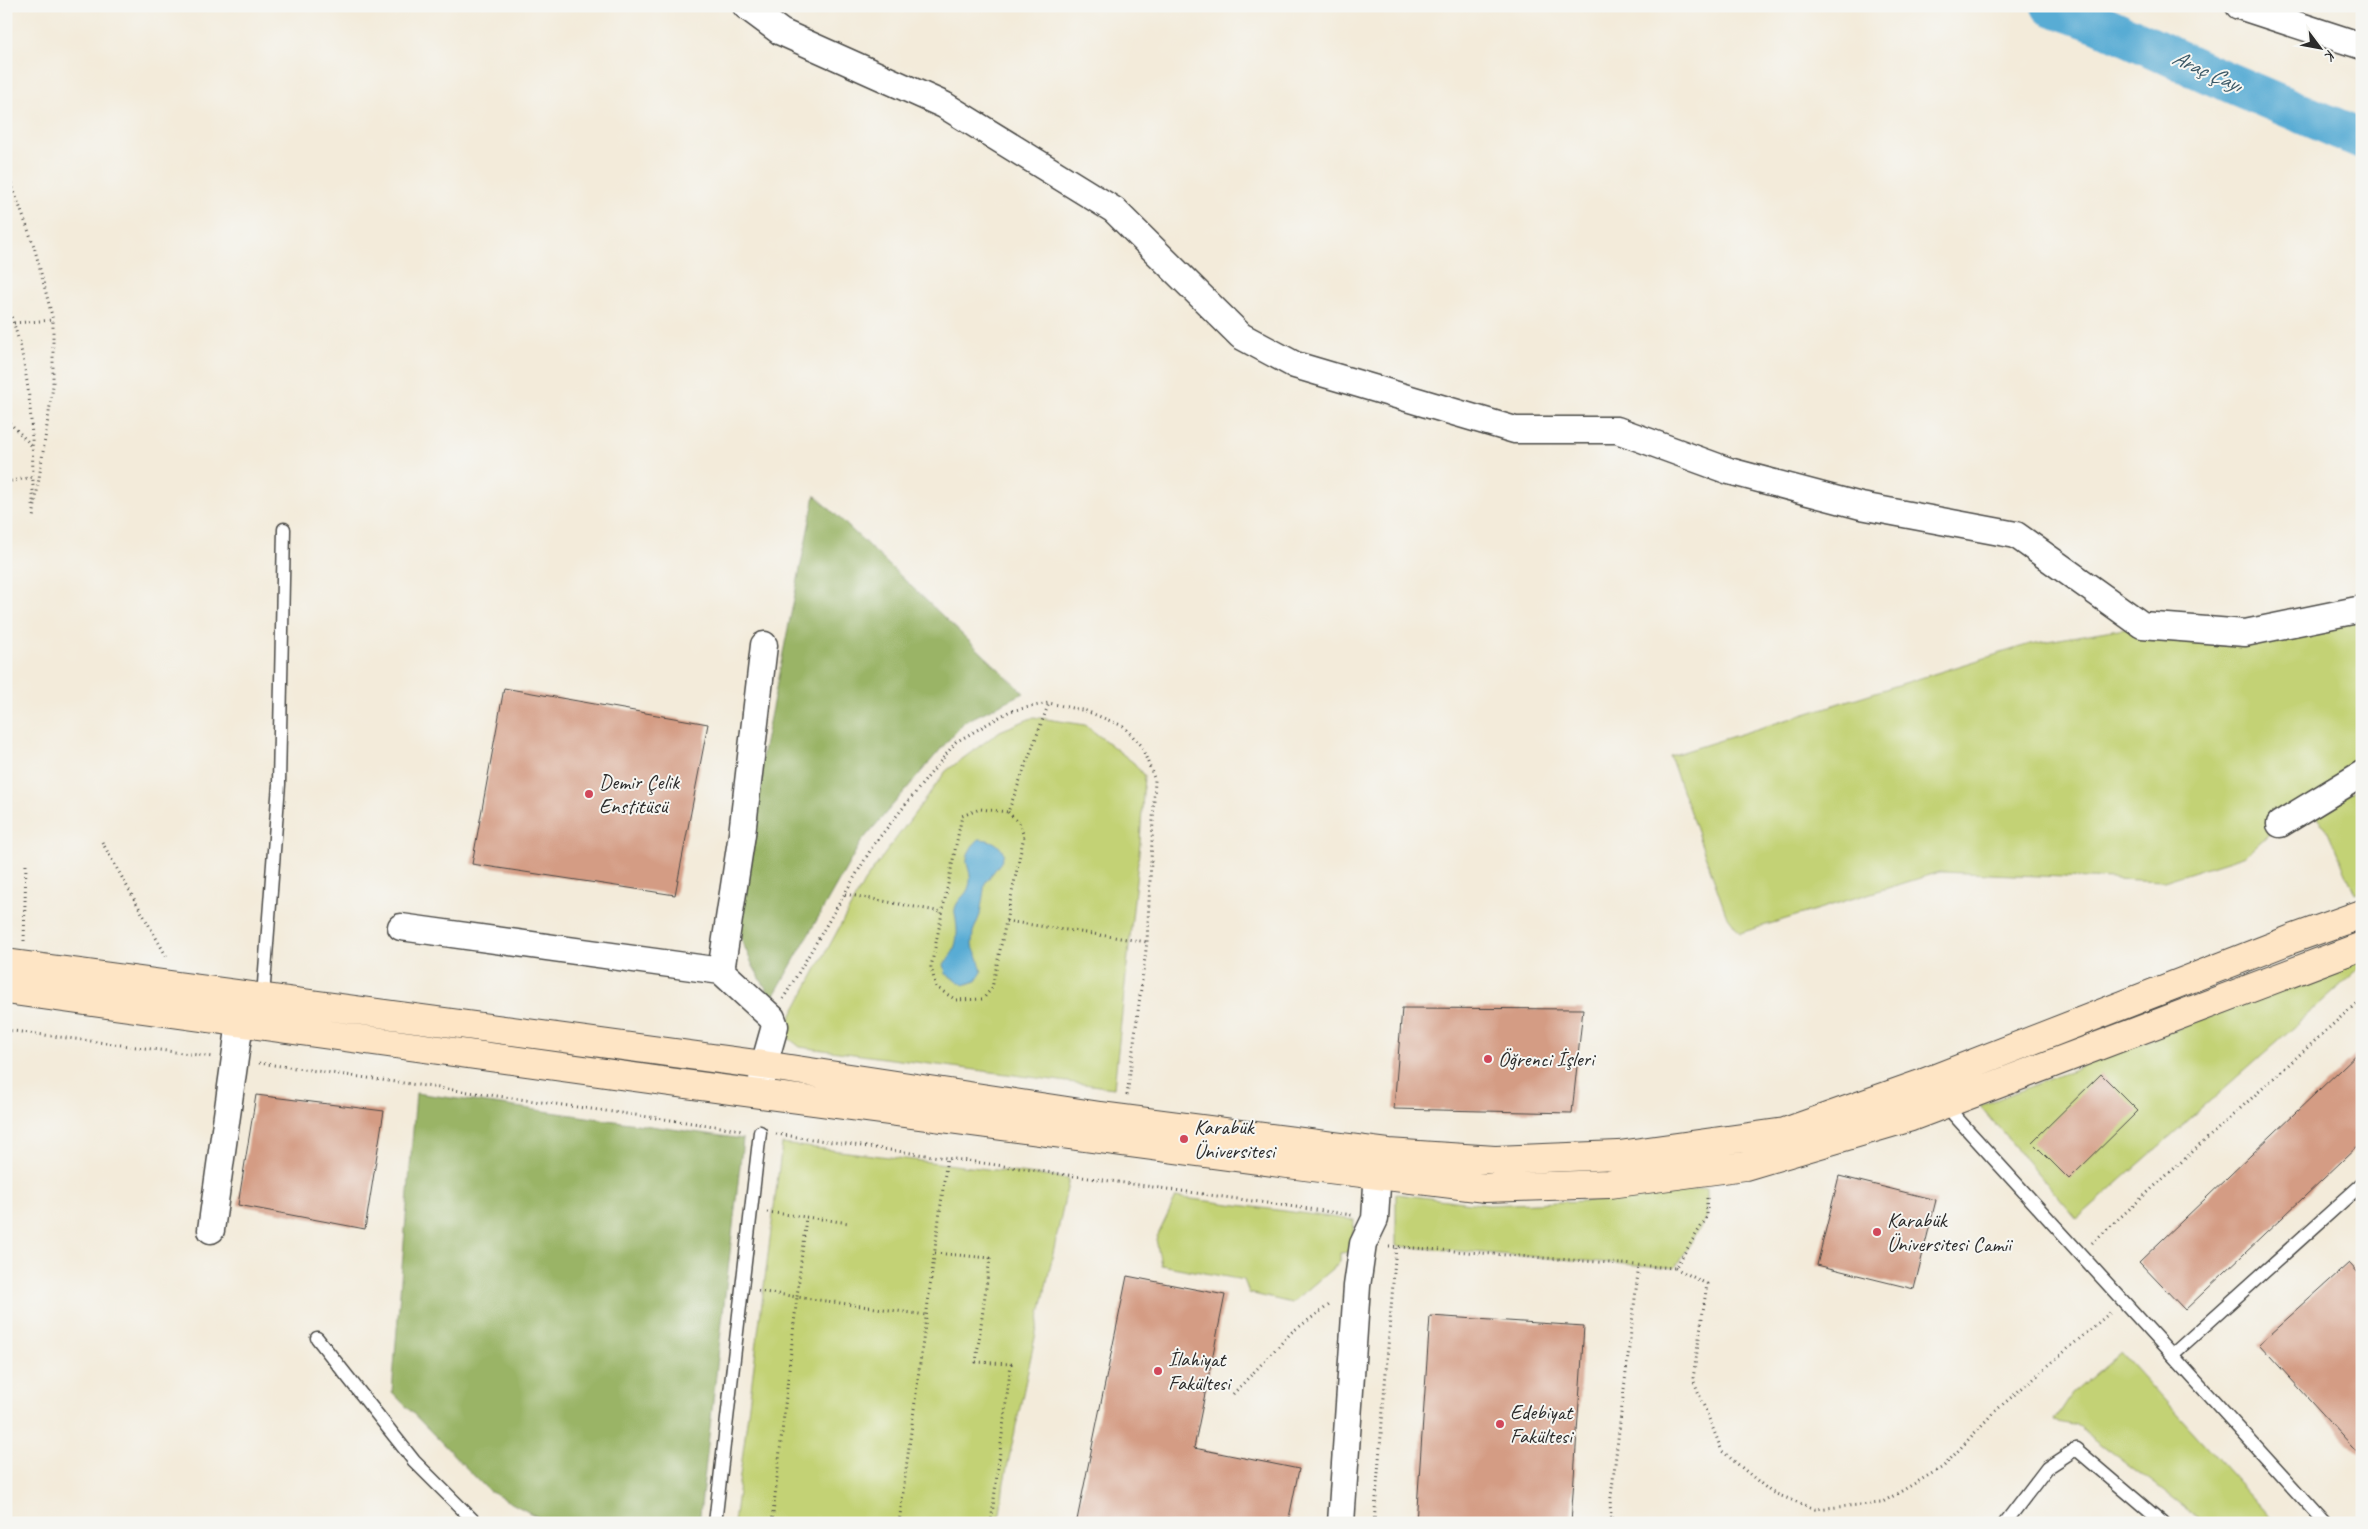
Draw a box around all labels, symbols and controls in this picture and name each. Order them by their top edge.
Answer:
north arrow [2296,22,2346,72]
water label: Araç Çayı [2168,43,2249,100]
text: K [2320,47,2340,65]
place label: Demir Çelik Enstitüsü [599,769,680,819]
marker: Demir Çelik Enstitüsü [583,788,595,800]
place label: Öğrenci İşleri [1498,1046,1597,1072]
marker: Öğrenci İşleri [1482,1053,1494,1065]
place label: Karabük Üniversitesi [1194,1114,1278,1164]
marker: Karabük Üniversitesi [1178,1133,1190,1145]
place label: Karabük Üniversitesi Camii [1887,1207,2014,1257]
marker: Karabük Üniversitesi Camii [1871,1226,1883,1238]
place label: İlahiyat Fakültesi [1168,1346,1233,1396]
marker: İlahiyat Fakültesi [1152,1365,1164,1377]
place label: Edebiyat Fakültesi [1510,1399,1575,1449]
marker: Edebiyat Fakültesi [1494,1418,1506,1430]

